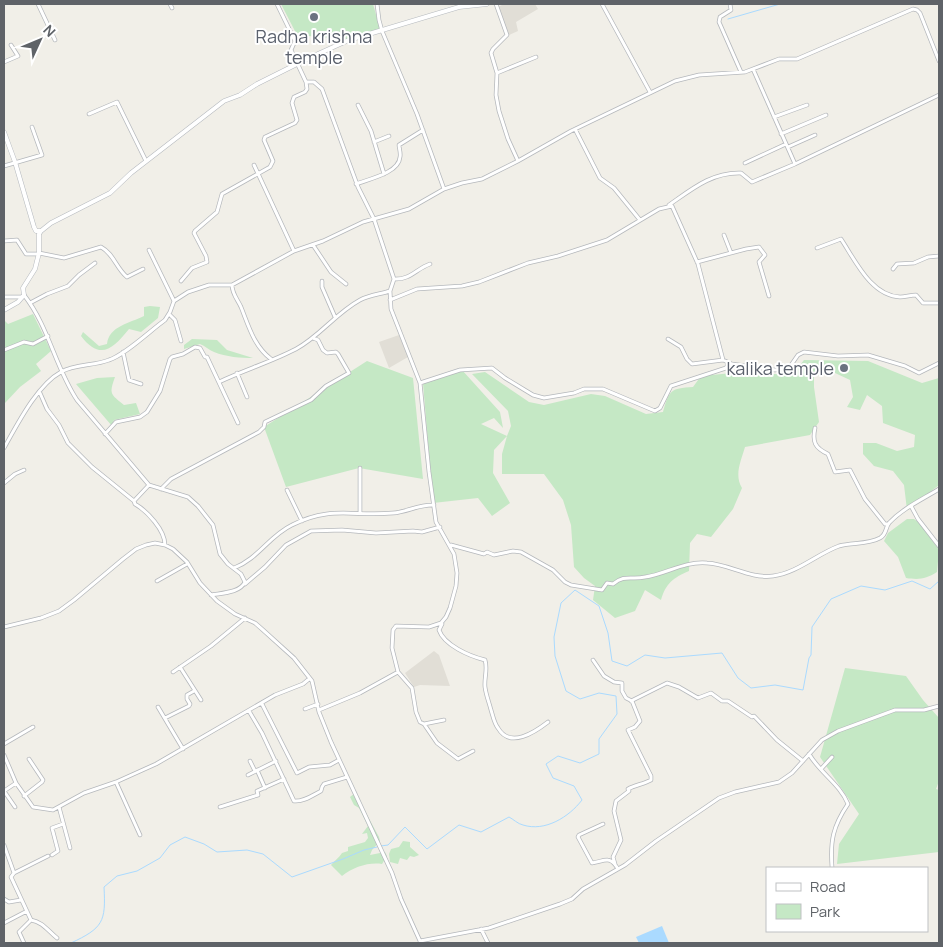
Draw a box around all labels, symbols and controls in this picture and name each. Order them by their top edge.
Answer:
marker: Radha krishna temple [308,11,320,23]
north arrow [15,15,65,65]
text: N [39,20,60,41]
place label: Radha krishna temple [256,24,372,69]
place label: kalika temple [726,356,834,380]
marker: kalika temple [838,362,850,374]
legend [766,867,928,932]
text: Road [810,876,846,897]
text: Park [810,901,840,922]

